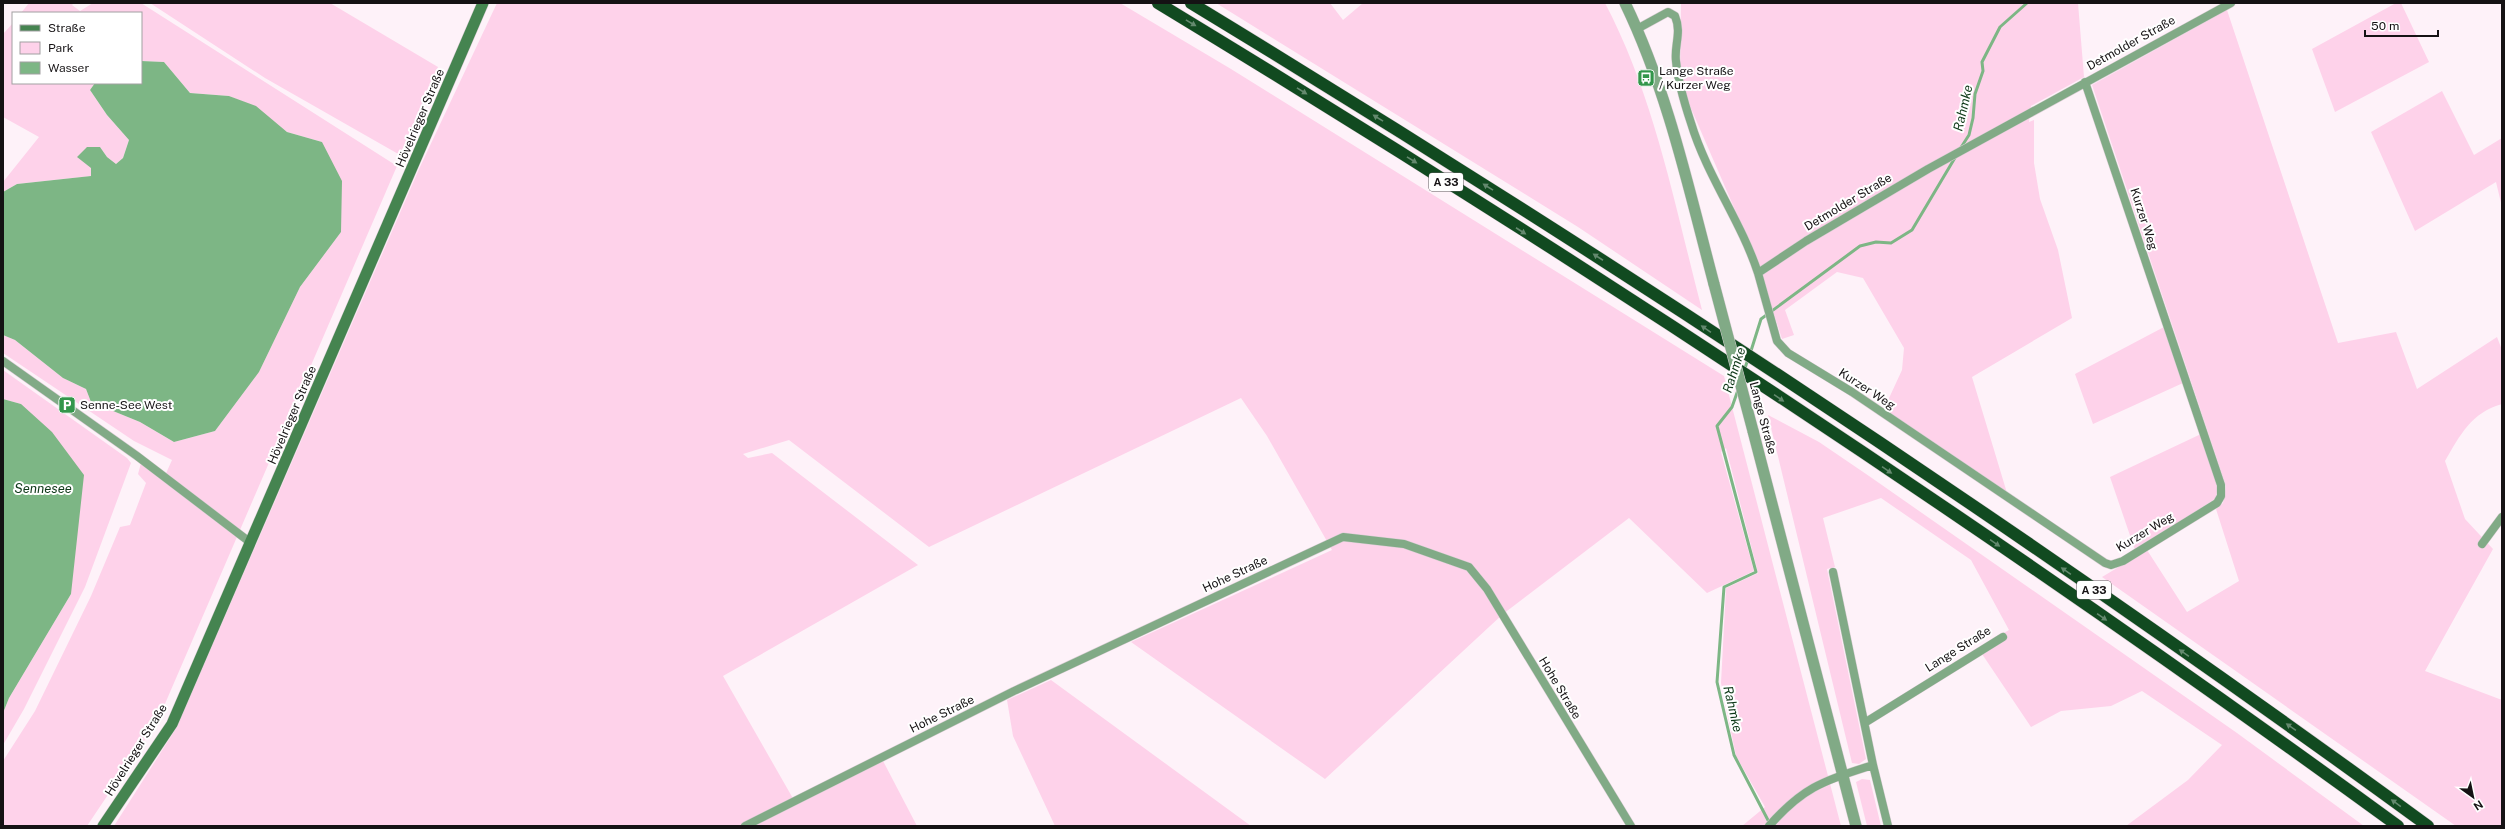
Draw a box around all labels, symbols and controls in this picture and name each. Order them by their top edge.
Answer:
legend [12,12,142,84]
scale bar [2365,12,2438,38]
street label: Detmolder Straße [2084,13,2178,73]
text: 50 m [2371,19,2399,33]
one-way arrow [1185,20,1197,27]
text: Straße [48,21,86,35]
text: Park [48,41,74,55]
text: Wasser [48,61,89,75]
place label: Lange Straße / Kurzer Weg [1659,64,1734,92]
street label: Hövelrieger Straße [393,66,447,169]
bus stop icon: Lange Straße / Kurzer Weg [1636,68,1656,88]
water label: Rahmke [1950,83,1976,133]
one-way arrow [1297,87,1307,95]
one-way arrow [1372,115,1384,122]
one-way arrow [1406,157,1418,164]
street label: Detmolder Straße [1802,170,1894,234]
road number: A 33 [1429,173,1463,191]
one-way arrow [1482,184,1494,191]
street label: Kurzer Weg [2127,186,2161,252]
one-way arrow [1516,227,1527,234]
one-way arrow [1593,253,1603,261]
one-way arrow [1701,325,1712,333]
water label: Rahmke [1720,345,1748,395]
street label: Hövelrieger Straße [265,363,319,466]
street label: Kurzer Weg [1836,366,1898,412]
street label: Lange Straße [1747,380,1779,456]
one-way arrow [1774,394,1784,402]
parking icon: Senne-See West [57,395,77,415]
place label: Senne-See West [80,398,173,412]
one-way arrow [1882,466,1893,474]
water label: Sennesee [14,481,72,496]
street label: Kurzer Weg [2114,509,2176,555]
one-way arrow [1990,539,2000,547]
street label: Hohe Straße [1200,553,1270,595]
one-way arrow [2061,567,2071,575]
road number: A 33 [2077,581,2111,599]
one-way arrow [2097,613,2107,621]
street label: Lange Straße [1923,623,1994,675]
one-way arrow [2179,649,2189,657]
street label: Hohe Straße [1536,654,1584,722]
water label: Rahmke [1720,684,1746,734]
street label: Hohe Straße [908,692,977,736]
street label: Hövelrieger Straße [102,701,170,799]
one-way arrow [2285,723,2296,731]
north arrow [2453,777,2493,817]
text: N [2472,798,2485,813]
one-way arrow [2391,799,2402,807]

